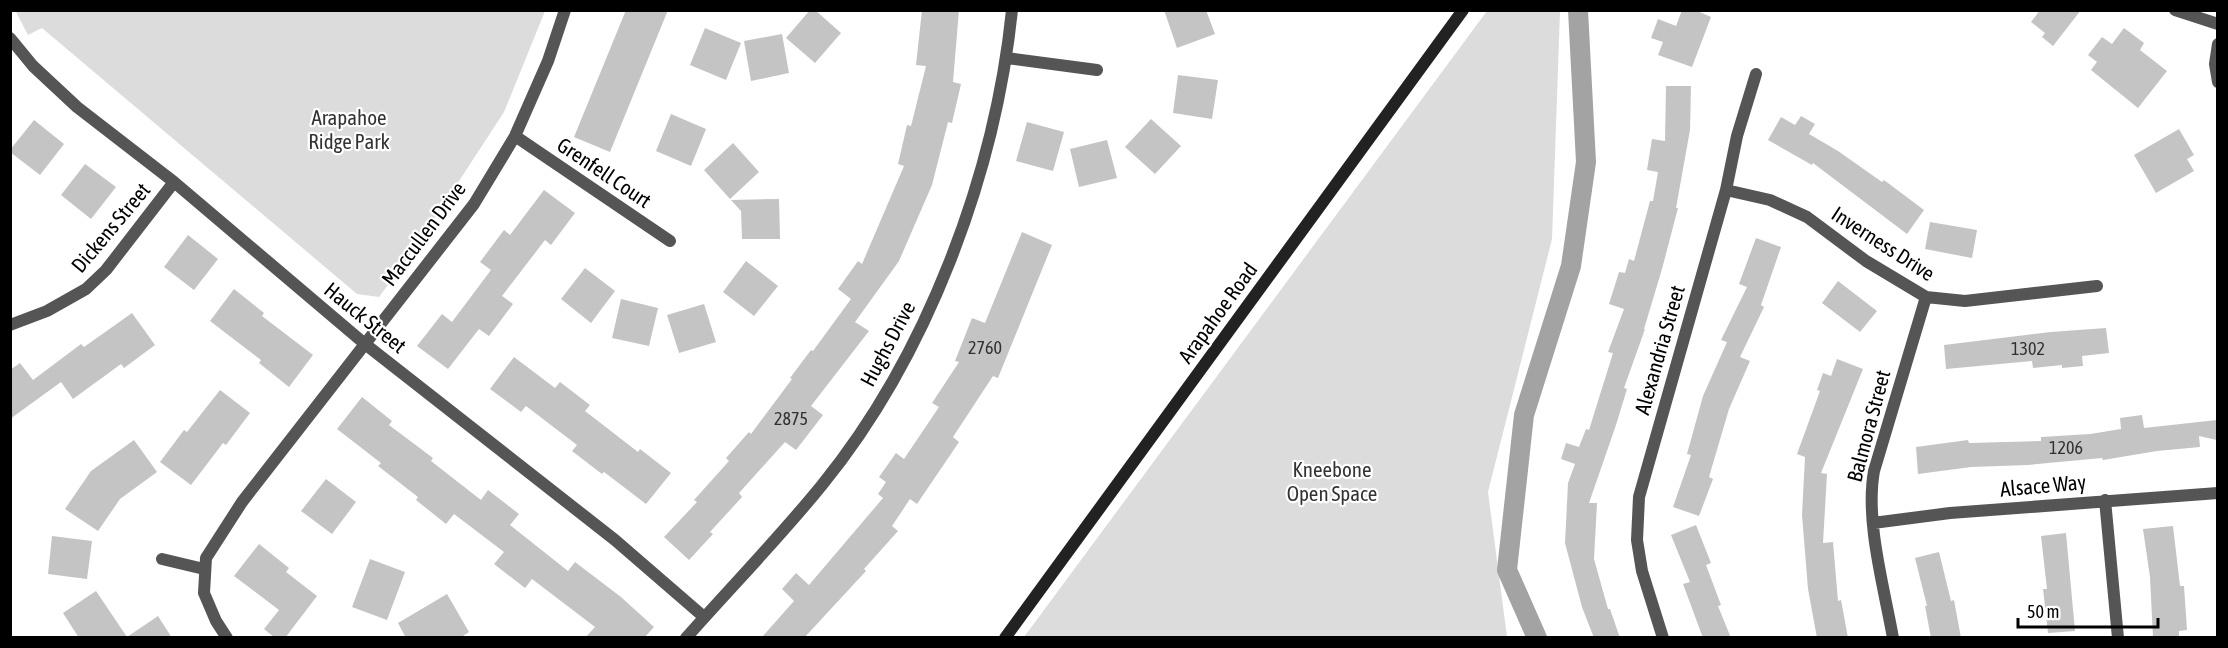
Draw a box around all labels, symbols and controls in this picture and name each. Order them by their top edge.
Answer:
park label: Arapahoe Ridge Park [308,105,390,153]
street label: Grenfell Court [553,132,656,212]
street label: Maccullen Drive [376,177,470,290]
street label: Dickens Street [66,178,155,277]
street label: Inverness Drive [1828,201,1940,285]
street label: Arapahoe Road [1173,258,1262,367]
street label: Hauck Street [320,277,411,357]
street label: Alexandria Street [1629,282,1689,417]
street label: Hughs Drive [855,297,919,390]
house number: 2760 [968,337,1002,358]
house number: 1302 [2011,338,2045,359]
street label: Balmora Street [1842,367,1894,484]
house number: 2875 [774,408,808,429]
house number: 1206 [2049,437,2083,458]
park label: Kneebone Open Space [1287,457,1377,505]
street label: Alsace Way [1999,469,2087,501]
scale bar [2018,591,2158,629]
text: 50 m [2027,601,2059,622]

